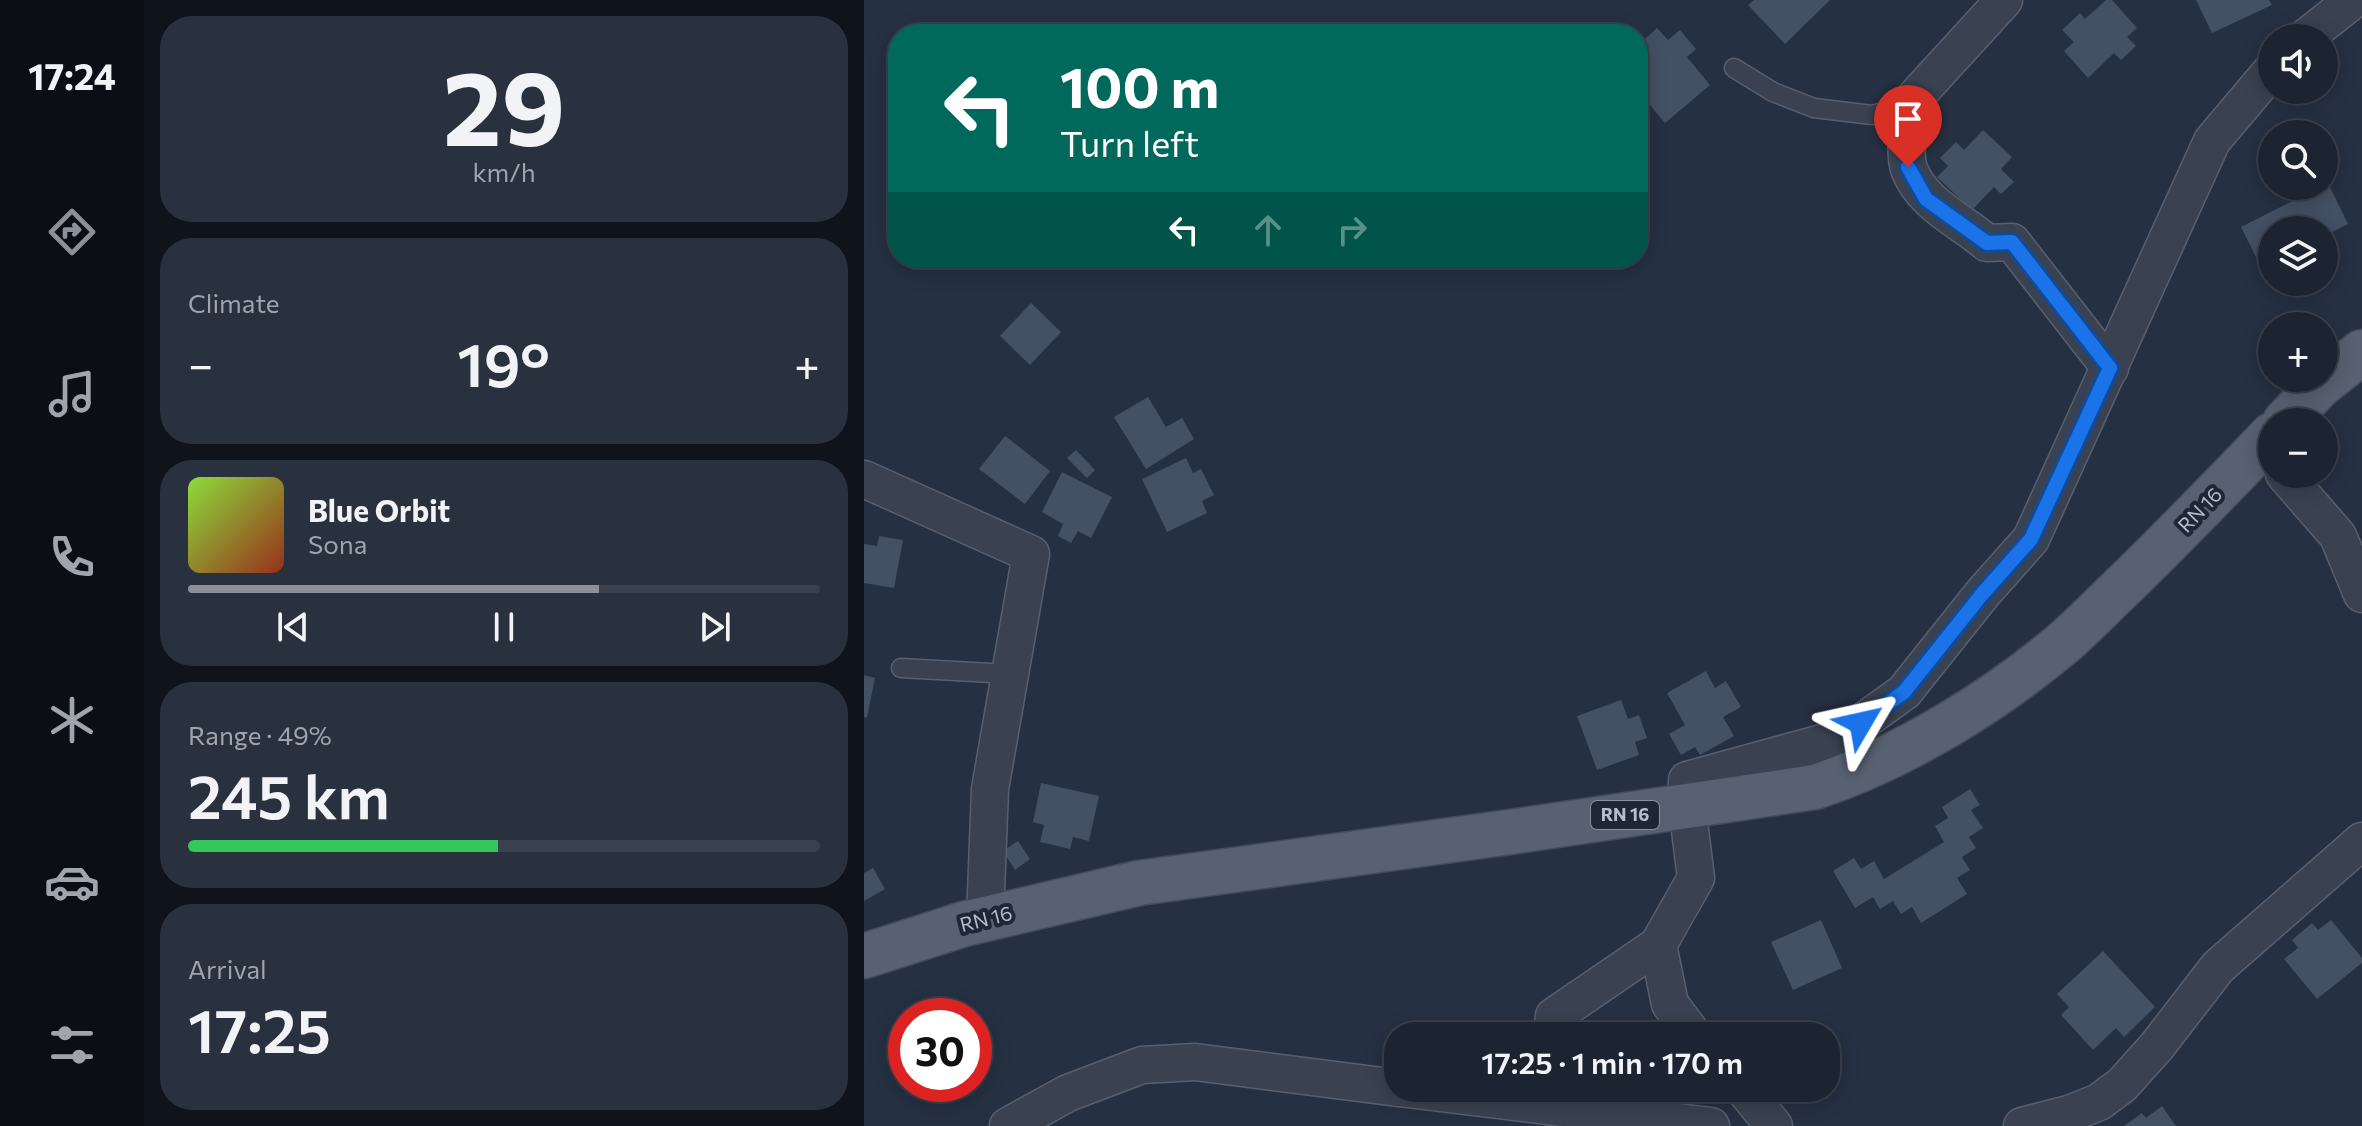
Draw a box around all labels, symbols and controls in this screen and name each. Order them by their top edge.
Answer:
map controls [2258,24,2338,488]
button: sound [2258,24,2338,104]
text: 29 [443,40,565,167]
text: 100 m [1060,51,1219,120]
text: 17:24 [28,53,116,97]
icon: left [928,56,1032,160]
pin [1874,85,1942,167]
icon: arrive [1886,97,1930,141]
text: Turn left [1060,120,1199,164]
button: search [2258,120,2338,200]
text: km/h [472,156,536,187]
icon: directions [44,204,100,260]
icon: left [1162,208,1206,252]
icon: ahead [1246,208,1290,252]
icon: right [1330,208,1374,252]
button: layers [2258,216,2338,296]
text: Climate [188,287,280,318]
button: + [2258,312,2338,392]
text: 19° [457,326,550,399]
text: − [188,336,213,390]
text: + [794,336,820,390]
icon: music [44,366,100,422]
button: − [2258,408,2338,488]
street label: RN 16 [2172,482,2226,537]
text: Blue Orbit [308,491,450,528]
text: Sona [308,528,367,559]
icon: phone [44,529,100,585]
icon: previous [271,605,315,649]
icon: pause [482,605,526,649]
icon: next [693,605,737,649]
position arrow [1819,681,1903,765]
icon: climate [44,692,100,748]
text: Range · 49% [188,719,332,750]
text: 245 km [188,758,390,831]
road number: RN 16 [1591,801,1659,829]
icon: car [44,854,100,910]
street label: RN 16 [957,900,1014,936]
text: Arrival [188,953,267,984]
text: 17:25 [188,992,331,1065]
speed limit sign: 30 [888,998,992,1102]
icon: filters [44,1017,100,1073]
text: 17:25 · 1 min · 170 m [1481,1043,1743,1080]

